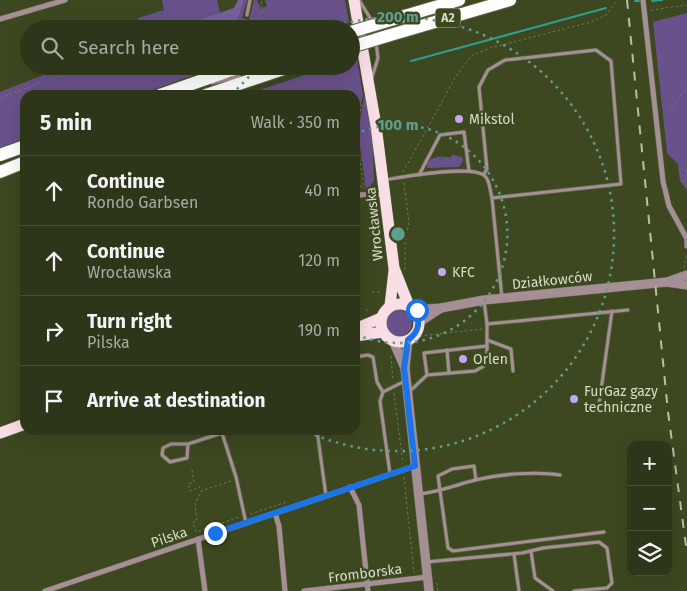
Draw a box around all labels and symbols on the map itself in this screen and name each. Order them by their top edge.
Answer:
text: 200 m [377,8,419,26]
road number: A2 [436,8,460,28]
place label: Mikstol [469,111,515,128]
marker: Mikstol [453,113,465,125]
text: 100 m [378,116,418,134]
street label: Wrocławska [362,186,387,262]
centre of rings [389,225,407,243]
place label: KFC [452,264,475,281]
marker: KFC [436,266,448,278]
street label: Działkowców [511,268,593,293]
route start [406,299,429,322]
place label: Orlen [473,351,508,368]
marker: Orlen [457,353,469,365]
place label: FurGaz gazy techniczne [584,383,658,416]
marker: FurGaz gazy techniczne [568,393,580,405]
route end [204,522,227,545]
street label: Pilska [149,523,190,552]
street label: Fromborska [327,561,403,586]

